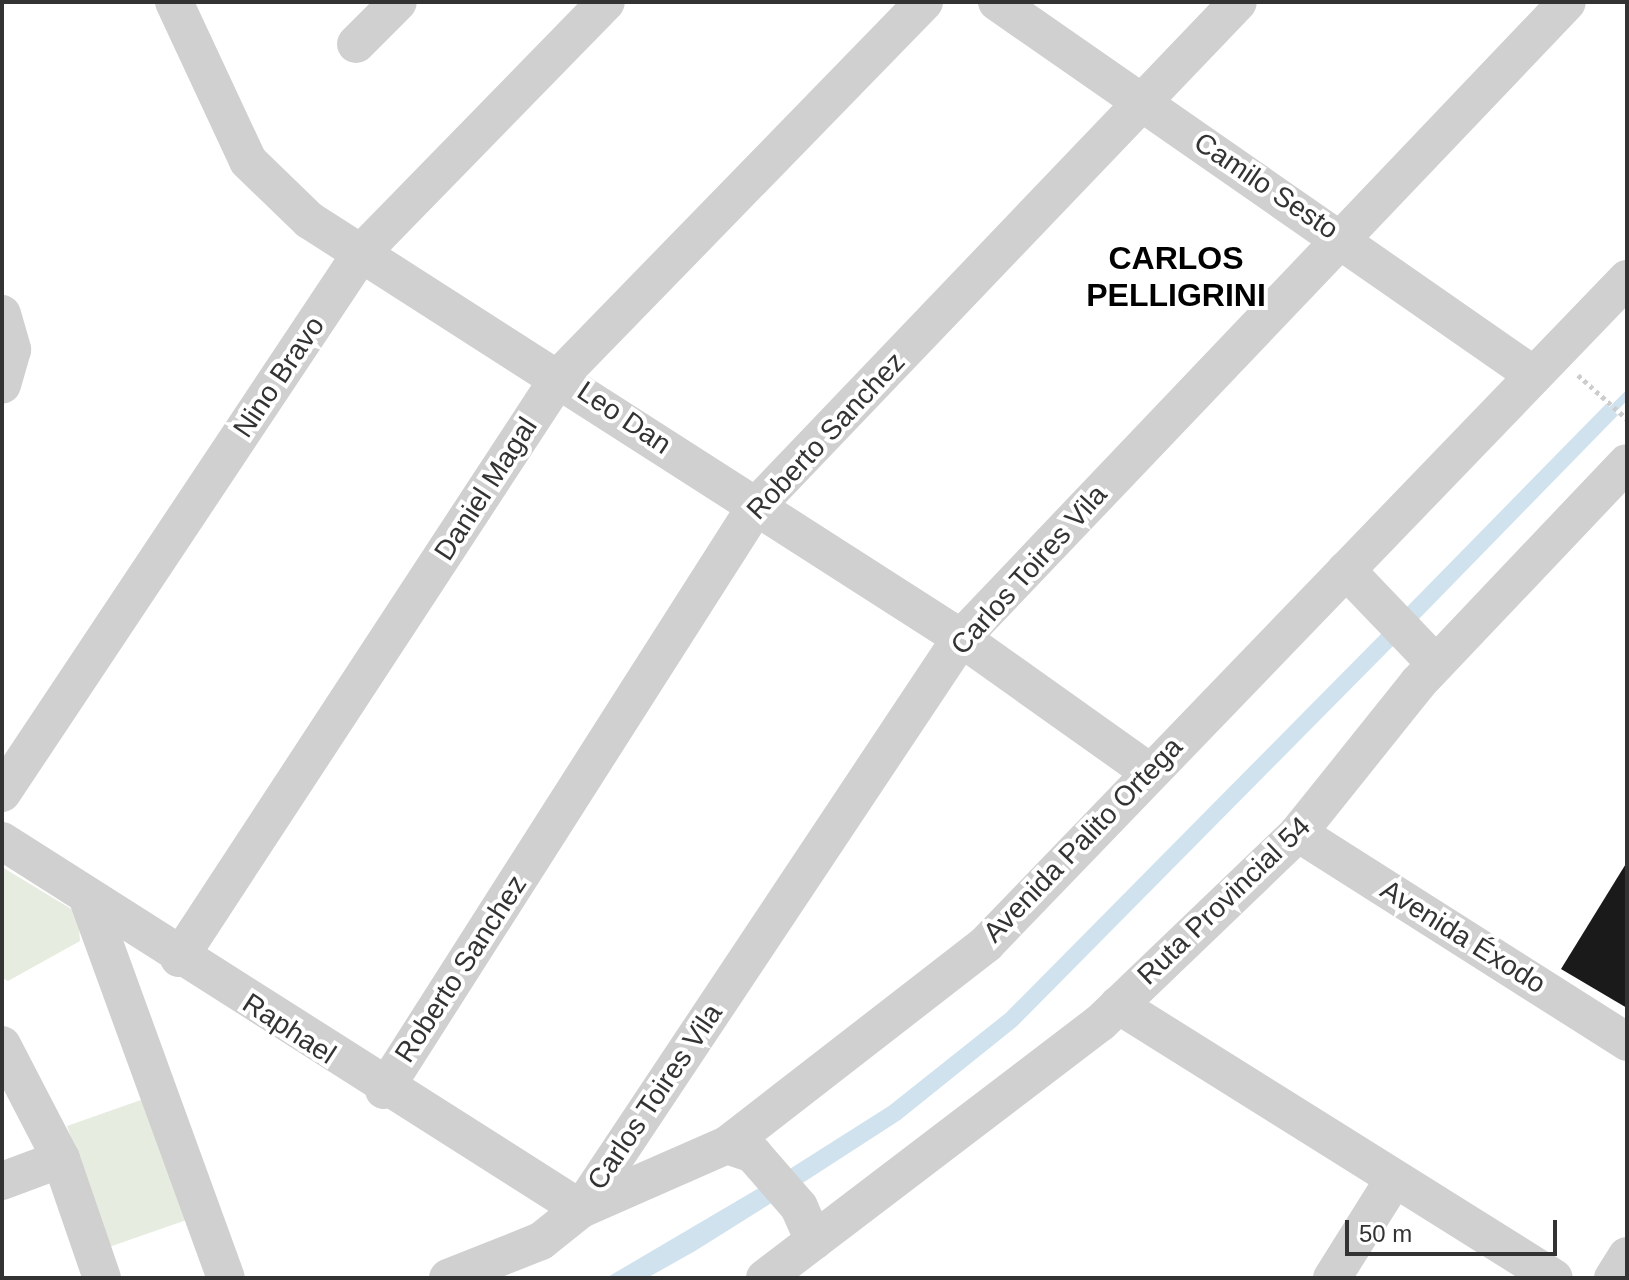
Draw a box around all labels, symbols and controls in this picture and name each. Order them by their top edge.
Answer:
street label: Camilo Sesto [1188,126,1344,246]
district label: CARLOS PELLIGRINI [1086,240,1266,315]
street label: Nino Bravo [226,310,332,444]
street label: Roberto Sanchez [740,345,912,527]
street label: Leo Dan [571,374,677,462]
street label: Daniel Magal [427,411,545,567]
street label: Carlos Toires Vila [944,478,1114,662]
street label: Avenida Palito Ortega [976,731,1190,949]
street label: Ruta Provincial 54 [1131,810,1317,992]
street label: Roberto Sanchez [388,869,534,1069]
street label: Avenida Éxodo [1374,873,1552,1001]
street label: Raphael [236,987,342,1071]
street label: Carlos Toires Vila [580,998,730,1196]
scale bar [1349,1204,1561,1254]
text: 50 m [1359,1220,1412,1247]

